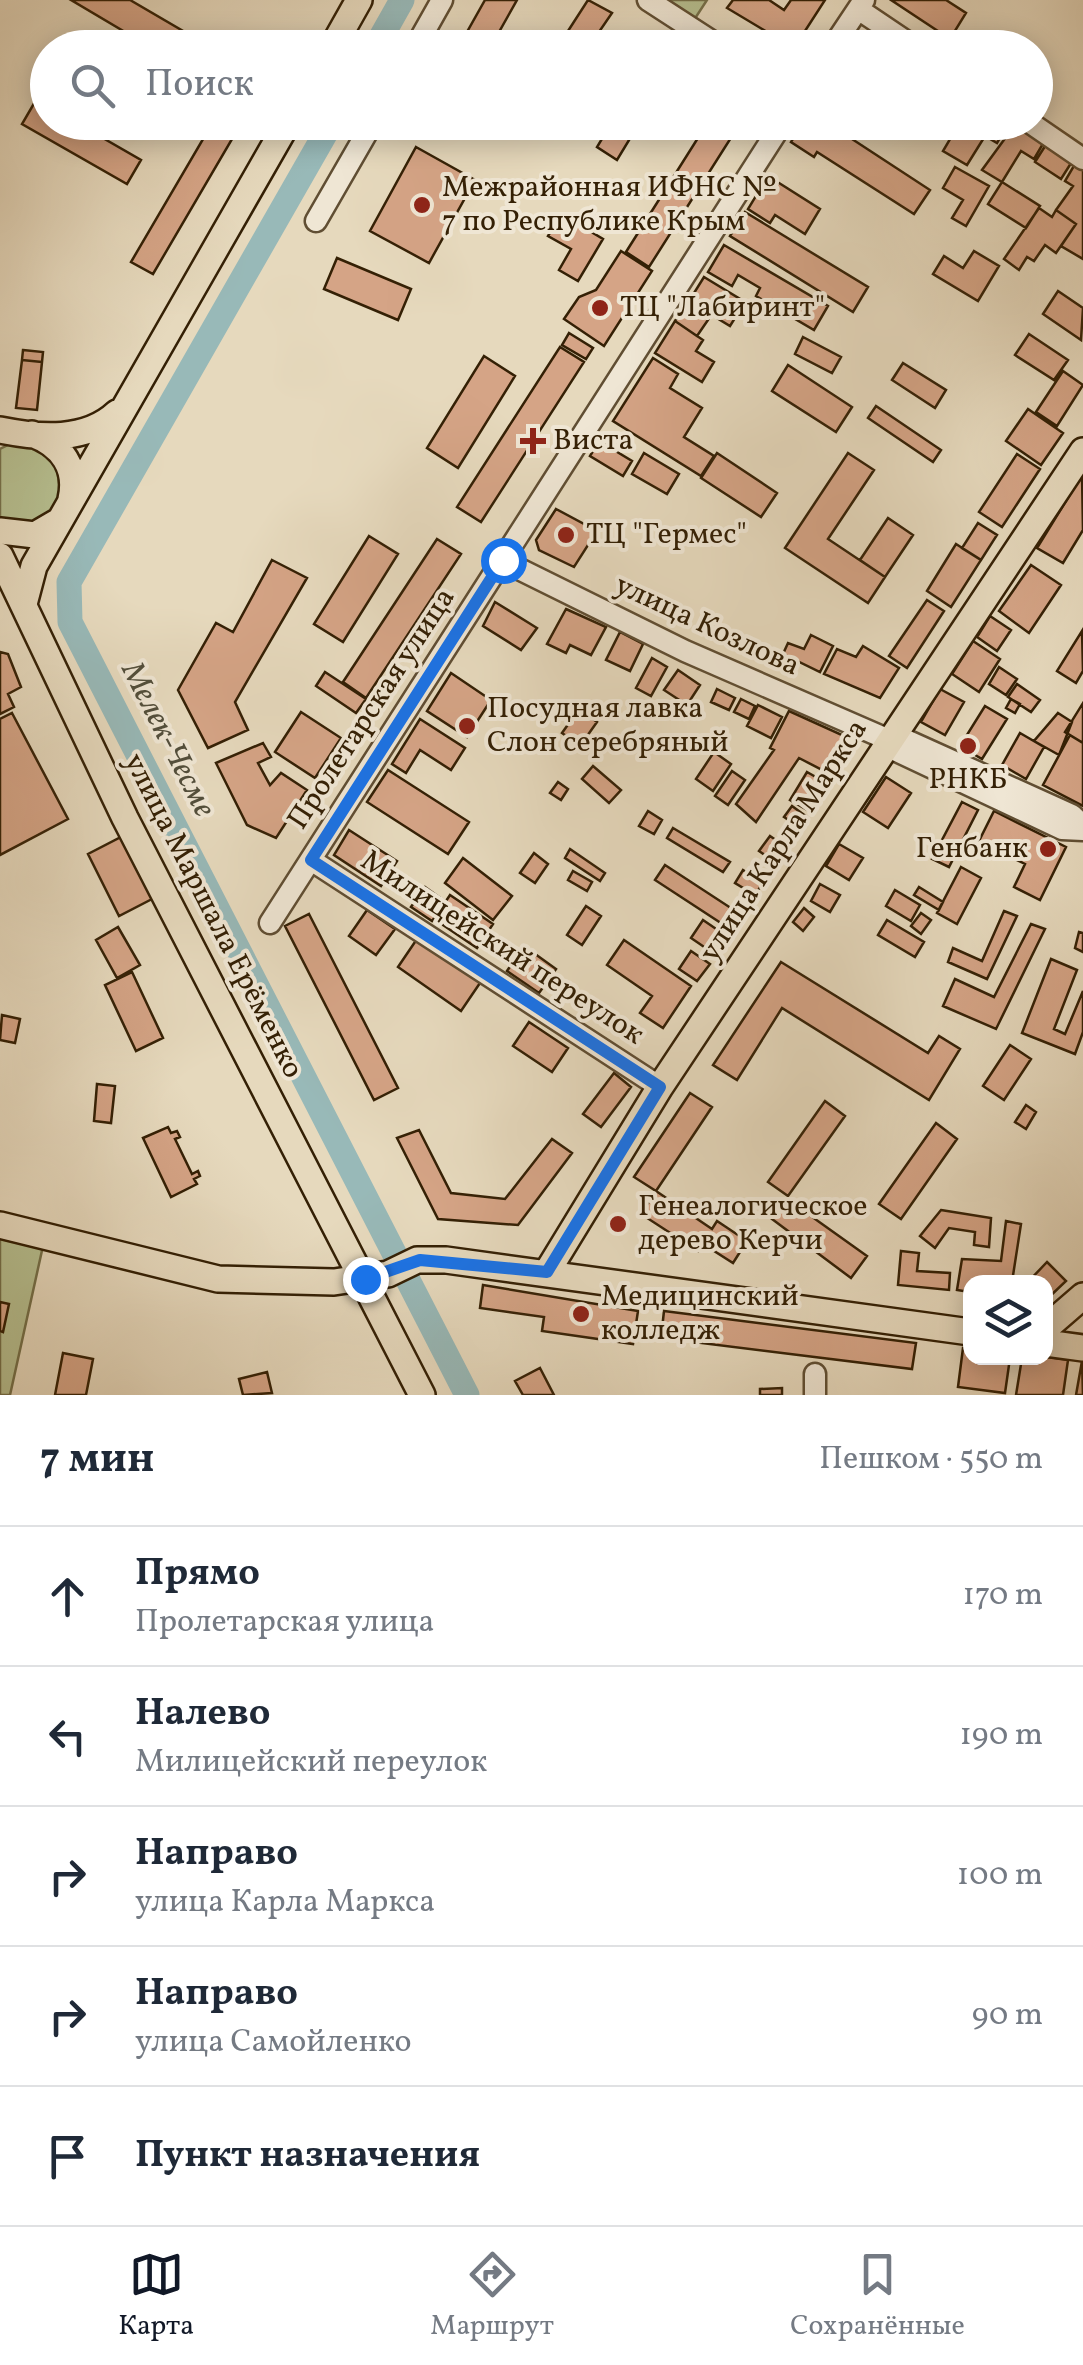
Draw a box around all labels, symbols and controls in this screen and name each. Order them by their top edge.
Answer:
search box [30,30,1053,140]
icon: search [65,58,120,113]
text: Поиск [145,59,254,112]
place label: Межрайонная ИФНС № 7 по Республике Крым [442,167,777,243]
marker: Межрайонная ИФНС № 7 по Республике Крым [411,194,433,216]
place label: ТЦ "Лабиринт" [620,287,825,329]
marker: ТЦ "Лабиринт" [589,297,611,319]
place label: Виста [553,420,634,462]
marker: Виста [522,430,544,452]
place label: ТЦ "Гермес" [586,514,747,556]
marker: ТЦ "Гермес" [555,524,577,546]
route start [481,538,527,584]
street label: улица Козлова [607,565,807,687]
street label: Пролетарская улица [278,580,466,838]
water label: Мелек-Чесме [109,654,225,825]
place label: Посудная лавка Слон серебряный [487,688,728,764]
street label: улица Карла Маркса [690,712,878,970]
marker: Посудная лавка Слон серебряный [456,715,478,737]
marker: РНКБ [957,735,979,757]
street label: улица Маршала Ерёменко [113,746,313,1086]
place label: РНКБ [929,759,1007,801]
place label: Генбанк [916,828,1028,870]
marker: Генбанк [1037,838,1059,860]
street label: Милицейский переулок [352,840,652,1056]
place label: Генеалогическое дерево Керчи [638,1186,868,1262]
marker: Генеалогическое дерево Керчи [607,1213,629,1235]
route end [343,1257,389,1303]
map controls [963,1275,1053,1365]
button: layers [963,1275,1053,1365]
place label: Медицинский колледж [601,1276,799,1352]
marker: Медицинский колледж [570,1303,592,1325]
text: 7 мин [40,1431,154,1490]
text: Пешком · 550 m [819,1438,1043,1482]
text: Прямо [135,1548,260,1601]
icon: ahead [40,1569,95,1624]
text: 170 m [962,1574,1043,1618]
text: Пролетарская улица [135,1601,434,1645]
text: Налево [135,1688,271,1741]
icon: left [40,1709,95,1764]
text: 190 m [959,1714,1043,1758]
text: Милицейский переулок [135,1741,487,1785]
text: Направо [135,1828,298,1881]
icon: right [40,1849,95,1904]
text: 100 m [957,1854,1043,1898]
text: улица Карла Маркса [135,1881,435,1925]
text: Направо [135,1968,298,2021]
icon: right [40,1989,95,2044]
text: 90 m [972,1994,1043,2038]
text: улица Самойленко [135,2021,411,2065]
icon: arrive [40,2129,95,2184]
text: Пункт назначения [135,2130,480,2183]
tab: Карта [118,2247,194,2346]
tab: Маршрут [430,2247,554,2346]
tab: Сохранённые [790,2247,965,2346]

